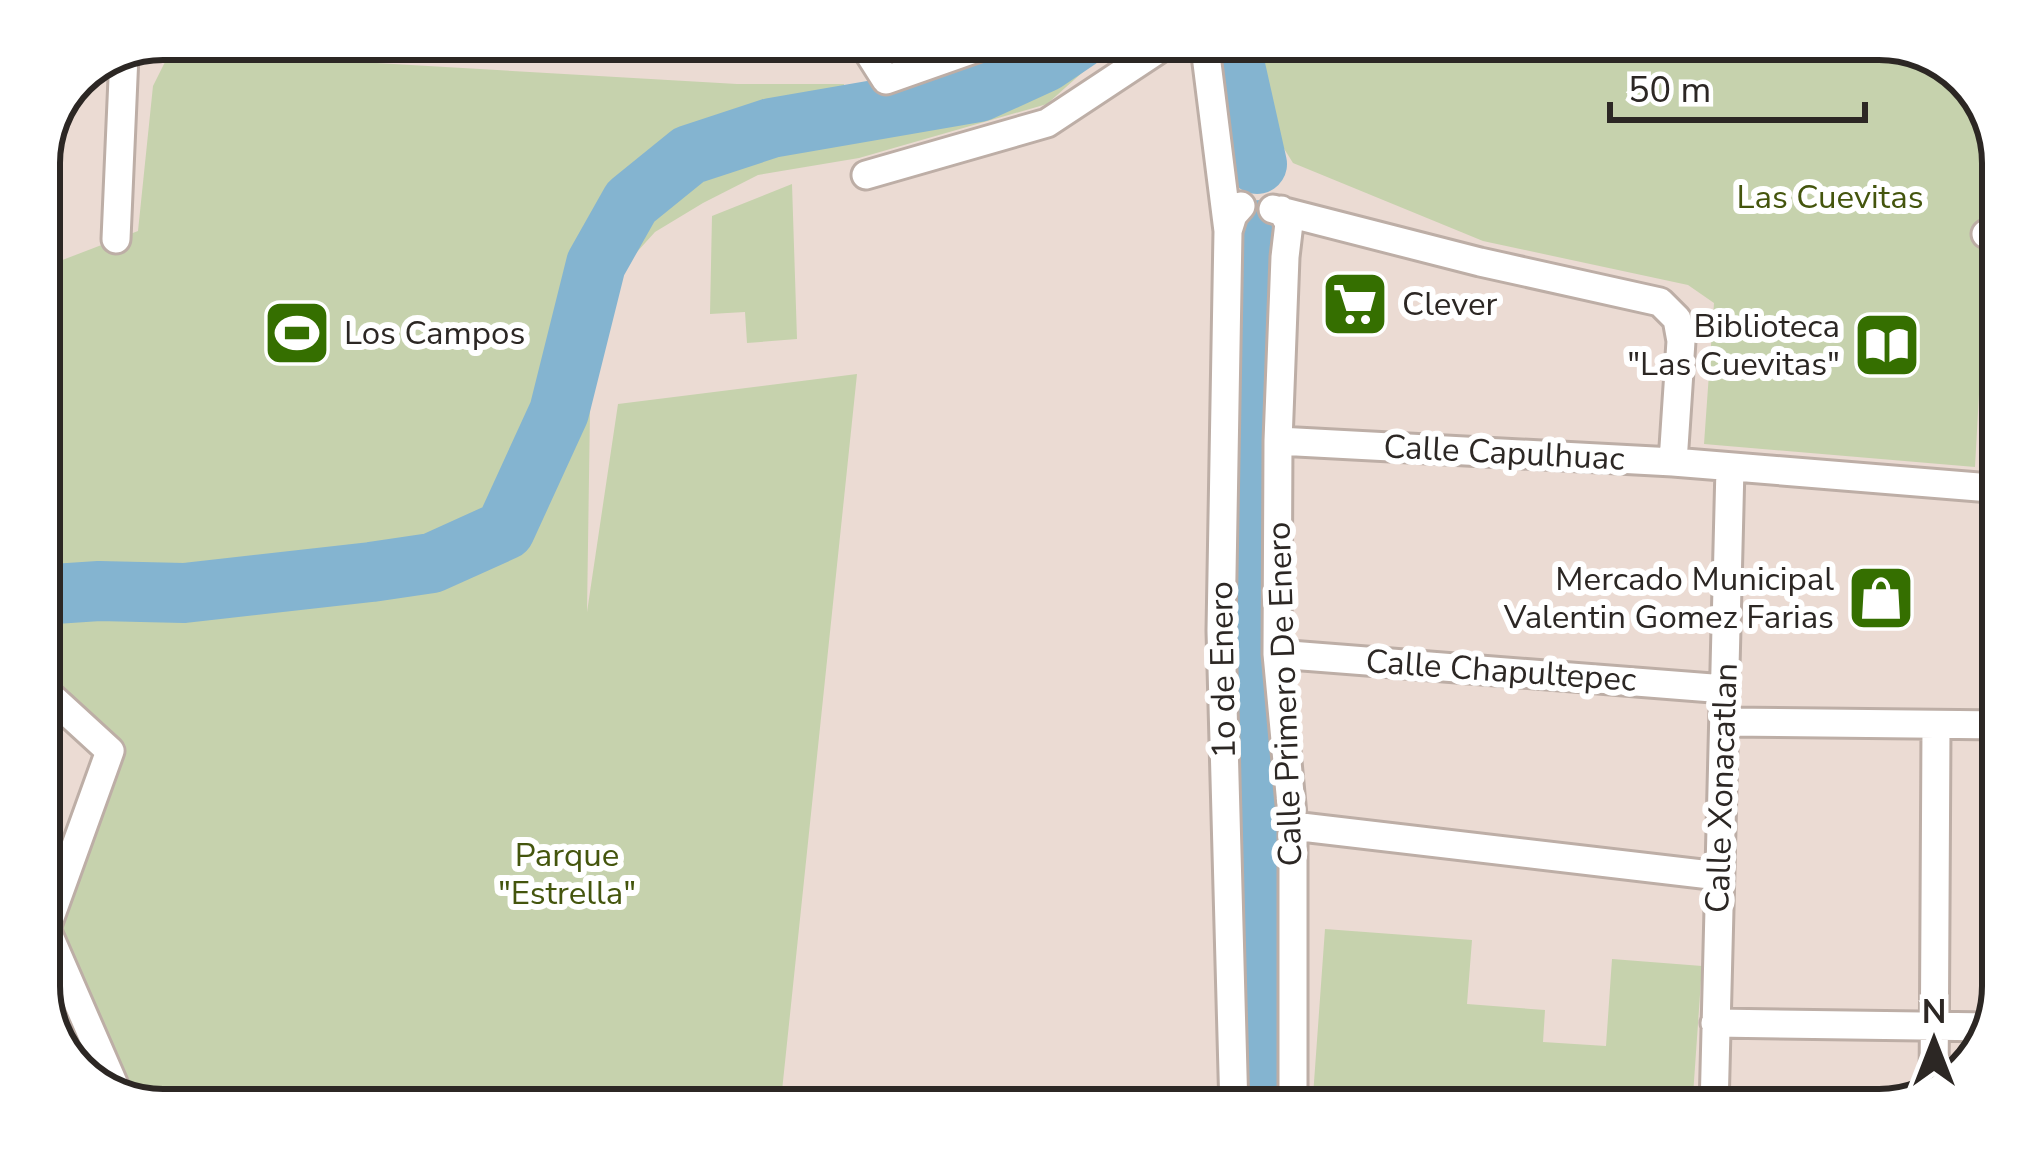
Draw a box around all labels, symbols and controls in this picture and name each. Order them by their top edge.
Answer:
scale bar [1610,48,1865,122]
text: 50 m [1628,66,1711,115]
park label: Las Cuevitas [1736,175,1924,220]
supermarket icon: Clever [1320,269,1390,339]
place label: Clever [1402,282,1497,327]
sports icon: Los Campos [262,298,332,368]
place label: Biblioteca "Las Cuevitas" [1627,304,1840,387]
library icon: Biblioteca "Las Cuevitas" [1852,310,1922,380]
place label: Los Campos [344,311,525,356]
street label: Calle Capulhuac [1382,424,1626,482]
street label: Calle Primero De Enero [1256,521,1314,867]
place label: Mercado Municipal Valentin Gomez Farias [1503,557,1834,640]
shop icon: Mercado Municipal Valentin Gomez Farias [1846,563,1916,633]
street label: 1o de Enero [1199,581,1247,759]
street label: Calle Chapultepec [1364,639,1638,703]
street label: Calle Xonacatlan [1695,662,1749,914]
park label: Parque "Estrella" [498,833,636,916]
north arrow [1874,981,1994,1101]
text: N [1922,990,1946,1035]

